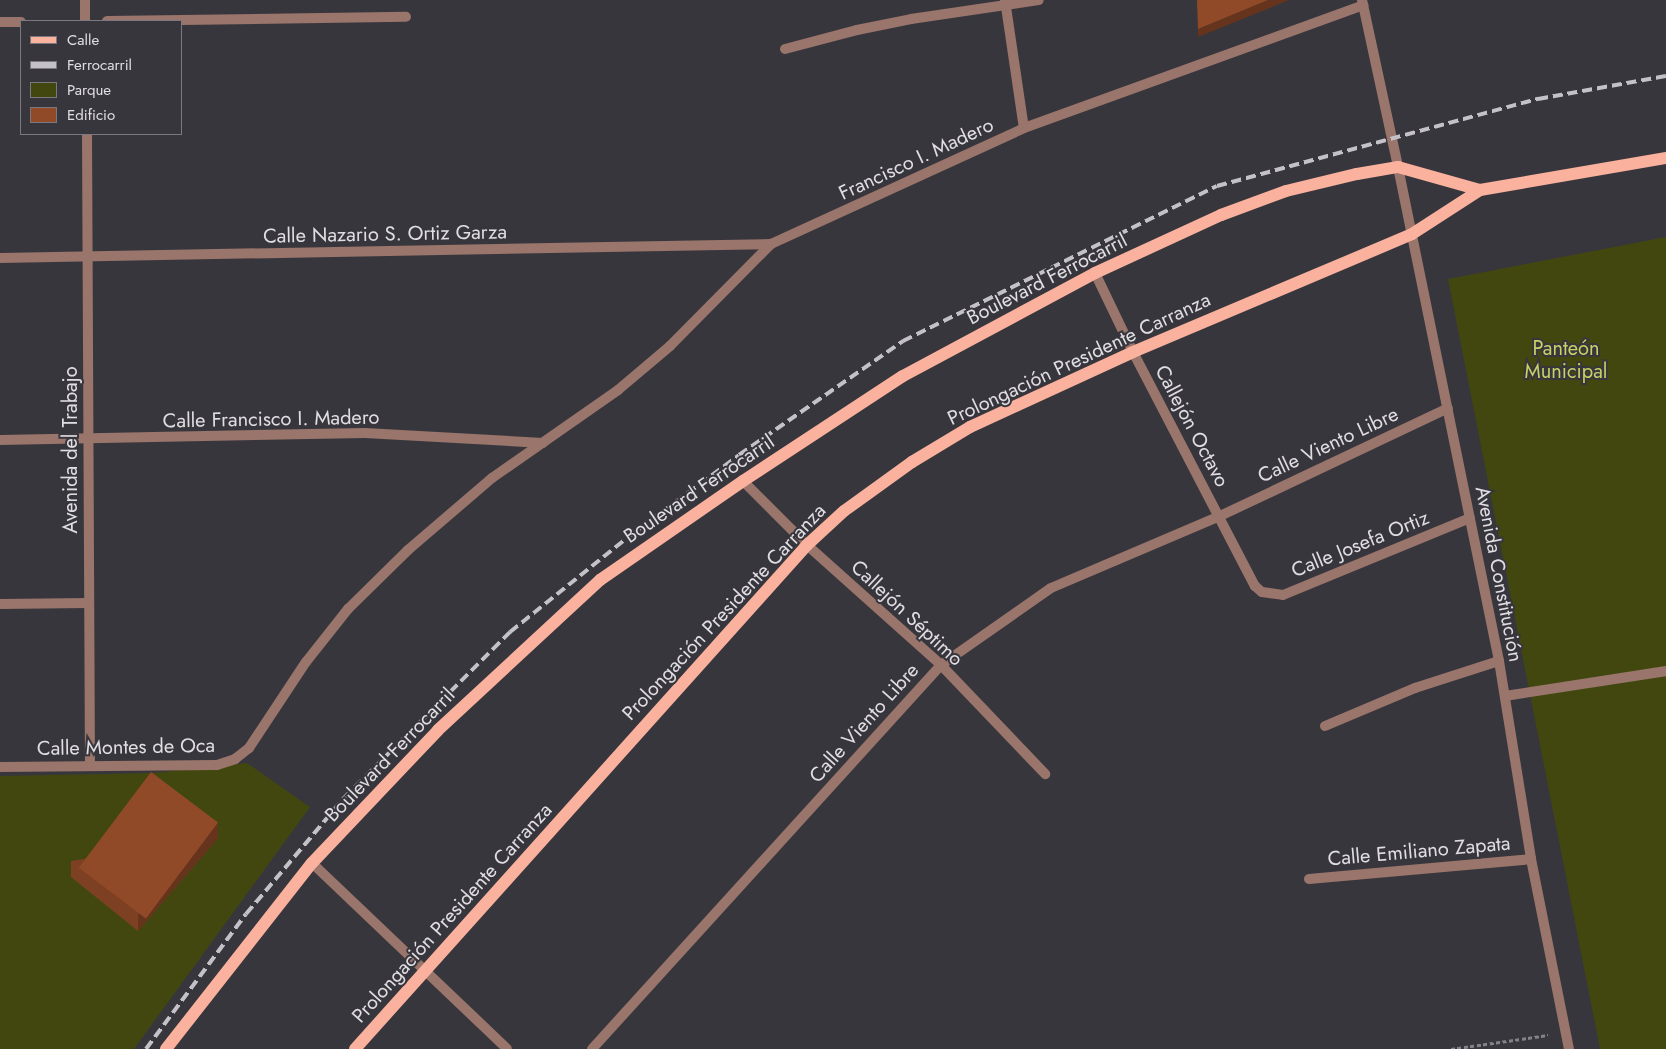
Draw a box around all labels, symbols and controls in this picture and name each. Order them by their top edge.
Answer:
legend [20,20,182,135]
text: Calle [67,29,99,51]
text: Ferrocarril [67,54,132,76]
text: Parque [67,79,111,101]
text: Edificio [67,104,115,126]
street label: Francisco I. Madero [835,113,997,205]
street label: Calle Nazario S. Ortiz Garza [263,220,507,248]
street label: Boulevard Ferrocarril [963,228,1131,330]
street label: Prolongación Presidente Carranza [944,287,1214,431]
park label: Panteón Municipal [1525,336,1607,383]
street label: Callejón Octavo [1150,361,1234,491]
street label: Avenida del Trabajo [58,366,82,534]
street label: Calle Viento Libre [1254,402,1402,488]
street label: Calle Francisco I. Madero [163,405,379,433]
street label: Boulevard Ferrocarril [619,430,779,548]
street label: Avenida Constitución [1470,484,1528,664]
street label: Prolongación Presidente Carranza [617,499,831,725]
street label: Calle Josefa Ortiz [1288,506,1432,582]
street label: Callejón Séptimo [846,555,968,671]
street label: Calle Viento Libre [804,658,924,788]
street label: Boulevard Ferrocarril [320,683,460,827]
street label: Calle Montes de Oca [37,733,215,761]
street label: Prolongación Presidente Carranza [347,798,557,1028]
street label: Calle Emiliano Zapata [1327,831,1511,871]

